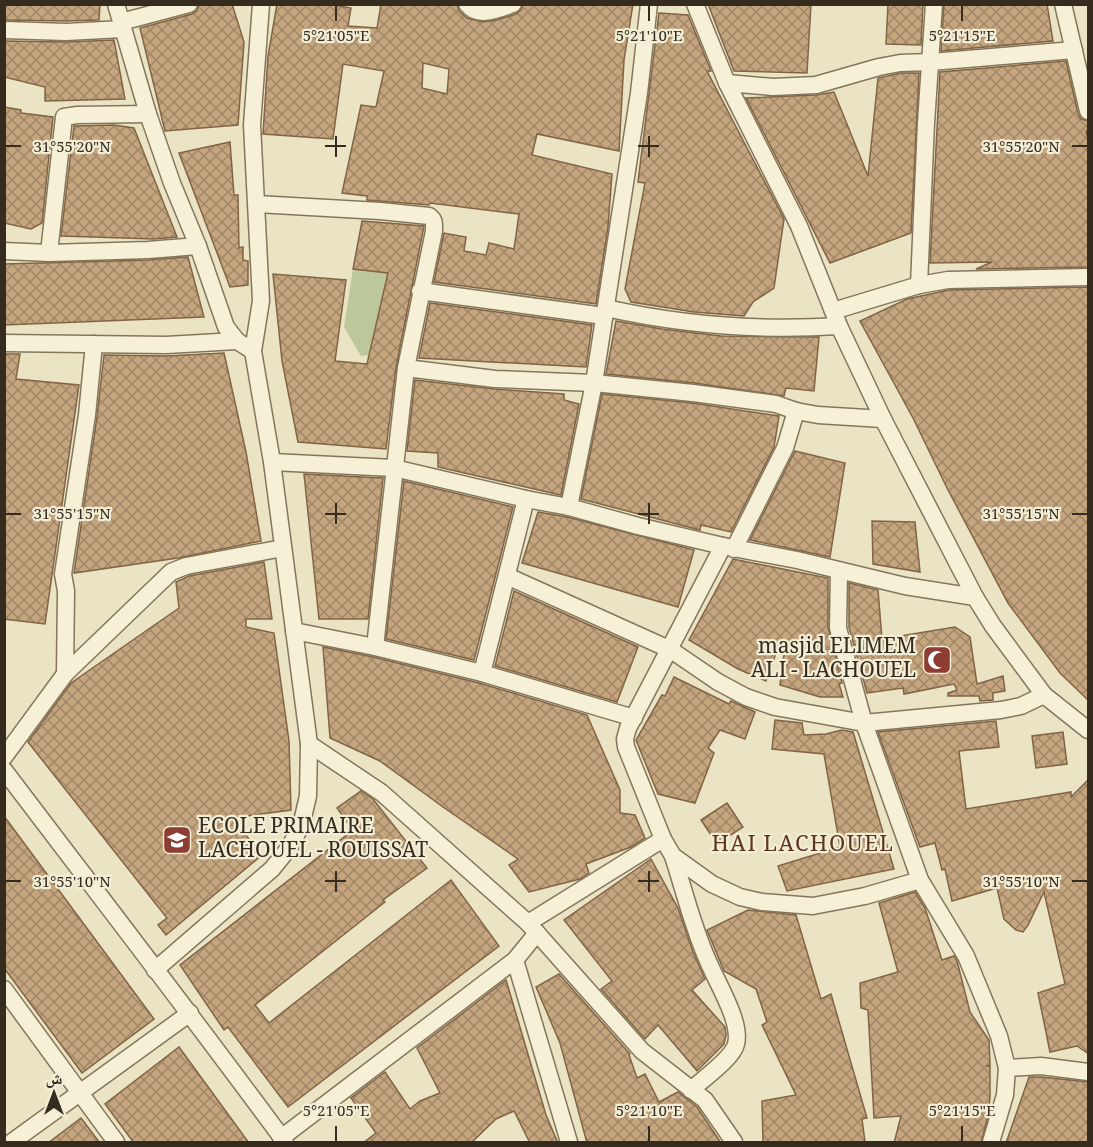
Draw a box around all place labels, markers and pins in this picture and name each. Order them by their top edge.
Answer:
place label: masjid ELIMEM ALI - LACHOUEL [751,631,916,690]
mosque icon: masjid ELIMEM ALI - LACHOUEL [921,644,953,676]
place label: ECOLE PRIMAIRE LACHOUEL - ROUISSAT [198,811,428,870]
school or university icon: ECOLE PRIMAIRE LACHOUEL - ROUISSAT [161,824,193,856]

